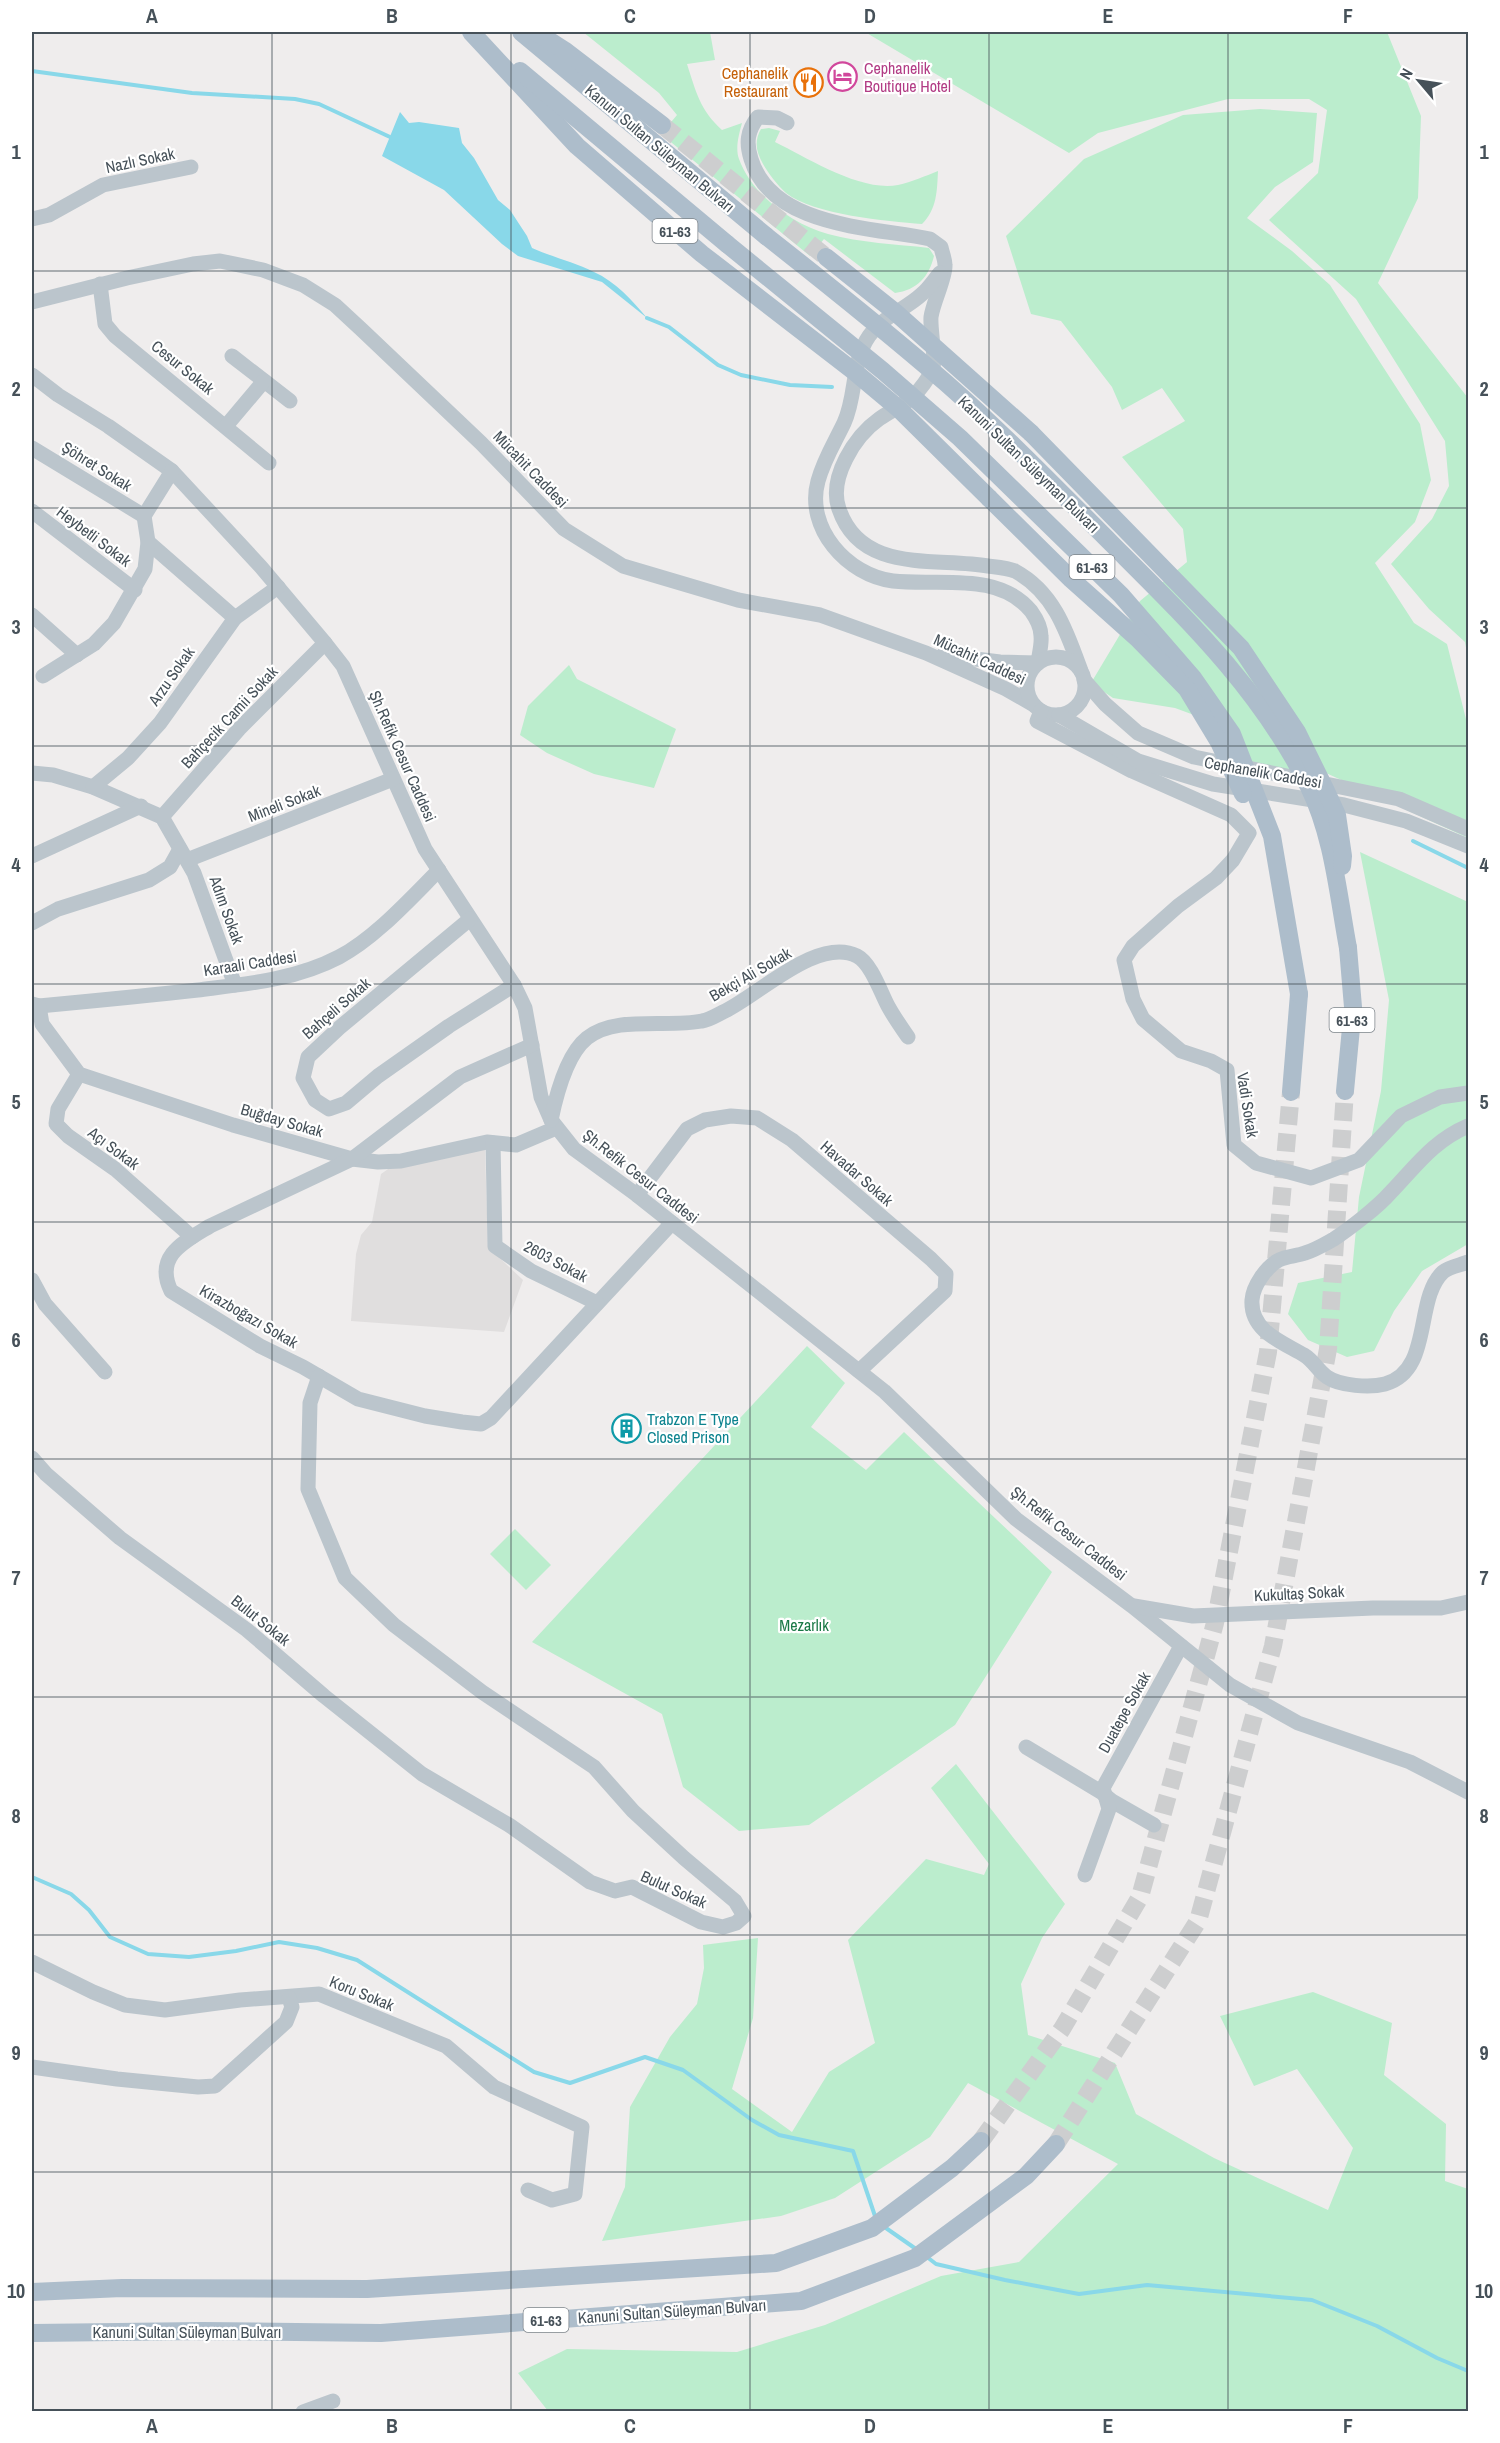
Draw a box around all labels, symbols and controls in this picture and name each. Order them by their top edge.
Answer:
text: A [146,2,158,29]
text: B [386,2,398,29]
text: C [624,2,636,29]
text: D [864,2,876,29]
text: E [1103,2,1114,29]
text: F [1343,2,1353,29]
north arrow [1389,51,1449,111]
place label: Cephanelik Boutique Hotel [864,57,951,97]
hotel icon: Cephanelik Boutique Hotel [827,61,859,93]
place label: Cephanelik Restaurant [722,62,788,102]
text: N [1394,64,1418,83]
restaurant icon: Cephanelik Restaurant [793,66,825,98]
street label: Kanuni Sultan Süleyman Bulvarı [581,79,739,217]
text: 1 [11,138,21,165]
text: 1 [1479,138,1489,165]
street label: Nazlı Sokak [103,142,177,178]
road number: 61-63 [652,219,698,243]
street label: Cesur Sokak [147,335,219,399]
text: 2 [11,375,21,402]
text: 2 [1479,375,1489,402]
street label: Kanuni Sultan Süleyman Bulvarı [953,390,1105,538]
street label: Mücahit Caddesi [489,426,573,512]
street label: Şöhret Sokak [58,436,137,496]
street label: Heybetli Sokak [52,501,136,572]
road number: 61-63 [1070,555,1114,579]
text: 3 [11,613,21,640]
text: 3 [1479,613,1489,640]
street label: Mücahit Caddesi [930,628,1030,690]
street label: Arzu Sokak [142,642,200,711]
street label: Bahçecik Camii Sokak [176,661,283,773]
street label: Şh.Refik Cesur Caddesi [364,687,442,825]
street label: Cephanelik Caddesi [1203,751,1323,793]
street label: Mineli Sokak [245,779,324,827]
text: 4 [11,851,21,878]
text: 4 [1479,851,1489,878]
street label: Adım Sokak [204,872,250,947]
street label: Bekçi Ali Sokak [705,941,795,1006]
street label: Karaali Caddesi [202,945,298,981]
street label: Bahçeli Sokak [297,972,375,1044]
road number: 61-63 [1330,1008,1374,1032]
street label: Vadi Sokak [1232,1071,1264,1140]
text: 5 [11,1088,21,1115]
text: 5 [1479,1088,1489,1115]
street label: Buğday Sokak [238,1098,326,1142]
street label: Açı Sokak [83,1121,145,1175]
street label: Şh.Refik Cesur Caddesi [578,1124,704,1228]
street label: Havadar Sokak [816,1135,898,1211]
street label: 2603 Sokak [520,1235,592,1287]
street label: Kirazboğazı Sokak [196,1279,303,1353]
text: 6 [11,1326,21,1353]
text: 6 [1479,1326,1489,1353]
place label: Trabzon E Type Closed Prison [647,1408,739,1448]
building icon: Trabzon E Type Closed Prison [610,1412,642,1444]
street label: Şh.Refik Cesur Caddesi [1006,1481,1132,1585]
text: 7 [11,1564,21,1591]
text: 7 [1479,1564,1489,1591]
street label: Kukultaş Sokak [1253,1580,1345,1606]
street label: Bulut Sokak [227,1589,295,1651]
park label: Mezarlık [779,1614,829,1636]
street label: Duatepe Sokak [1093,1667,1156,1757]
text: 8 [11,1802,21,1829]
text: 8 [1479,1802,1489,1829]
street label: Bulut Sokak [638,1865,711,1913]
street label: Koru Sokak [326,1970,398,2016]
text: 9 [11,2039,21,2066]
text: 9 [1479,2039,1489,2066]
text: 10 [7,2277,25,2304]
text: 10 [1475,2277,1493,2304]
street label: Kanuni Sultan Süleyman Bulvarı [577,2293,767,2329]
road number: 61-63 [524,2308,568,2332]
street label: Kanuni Sultan Süleyman Bulvarı [93,2321,281,2343]
text: A [146,2412,158,2439]
text: B [386,2412,398,2439]
text: C [624,2412,636,2439]
text: D [864,2412,876,2439]
text: E [1103,2412,1114,2439]
text: F [1343,2412,1353,2439]

